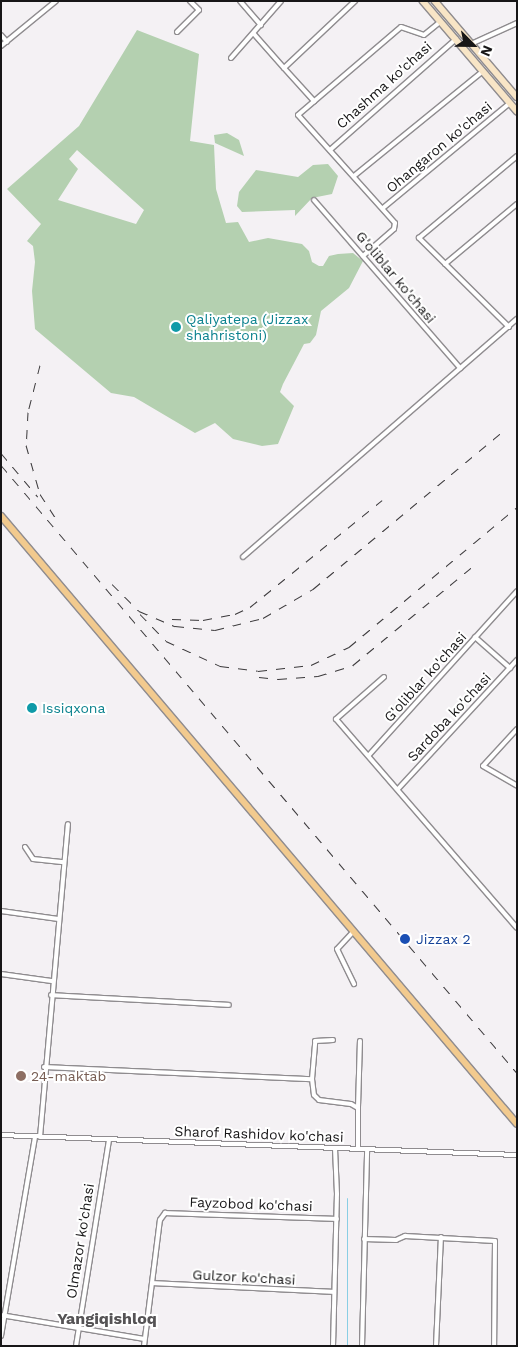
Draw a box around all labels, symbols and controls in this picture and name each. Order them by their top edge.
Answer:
north arrow [448,20,498,70]
street label: Chashma ko'chasi [333,38,435,132]
text: N [477,43,496,59]
street label: Ohangaron ko'chasi [383,98,495,196]
street label: G'oliblar ko'chasi [352,227,440,327]
place label: Qaliyatepa (Jizzax shahristoni) [186,311,309,344]
marker: Qaliyatepa (Jizzax shahristoni) [170,321,182,333]
street label: G'oliblar ko'chasi [380,629,470,725]
street label: Sardoba ko'chasi [404,669,494,765]
place label: Issiqxona [42,700,105,716]
marker: Issiqxona [26,702,38,714]
place label: Jizzax 2 [416,931,471,947]
marker: Jizzax 2 [398,932,412,946]
place label: 24-maktab [31,1068,106,1084]
marker: 24-maktab [15,1070,27,1082]
street label: Sharof Rashidov ko'chasi [174,1123,344,1145]
street label: Olmazor ko'chasi [63,1182,97,1300]
street label: Fayzobod ko'chasi [189,1193,313,1215]
street label: Gulzor ko'chasi [192,1266,296,1288]
district label: Yangiqishloq [57,1309,157,1329]

